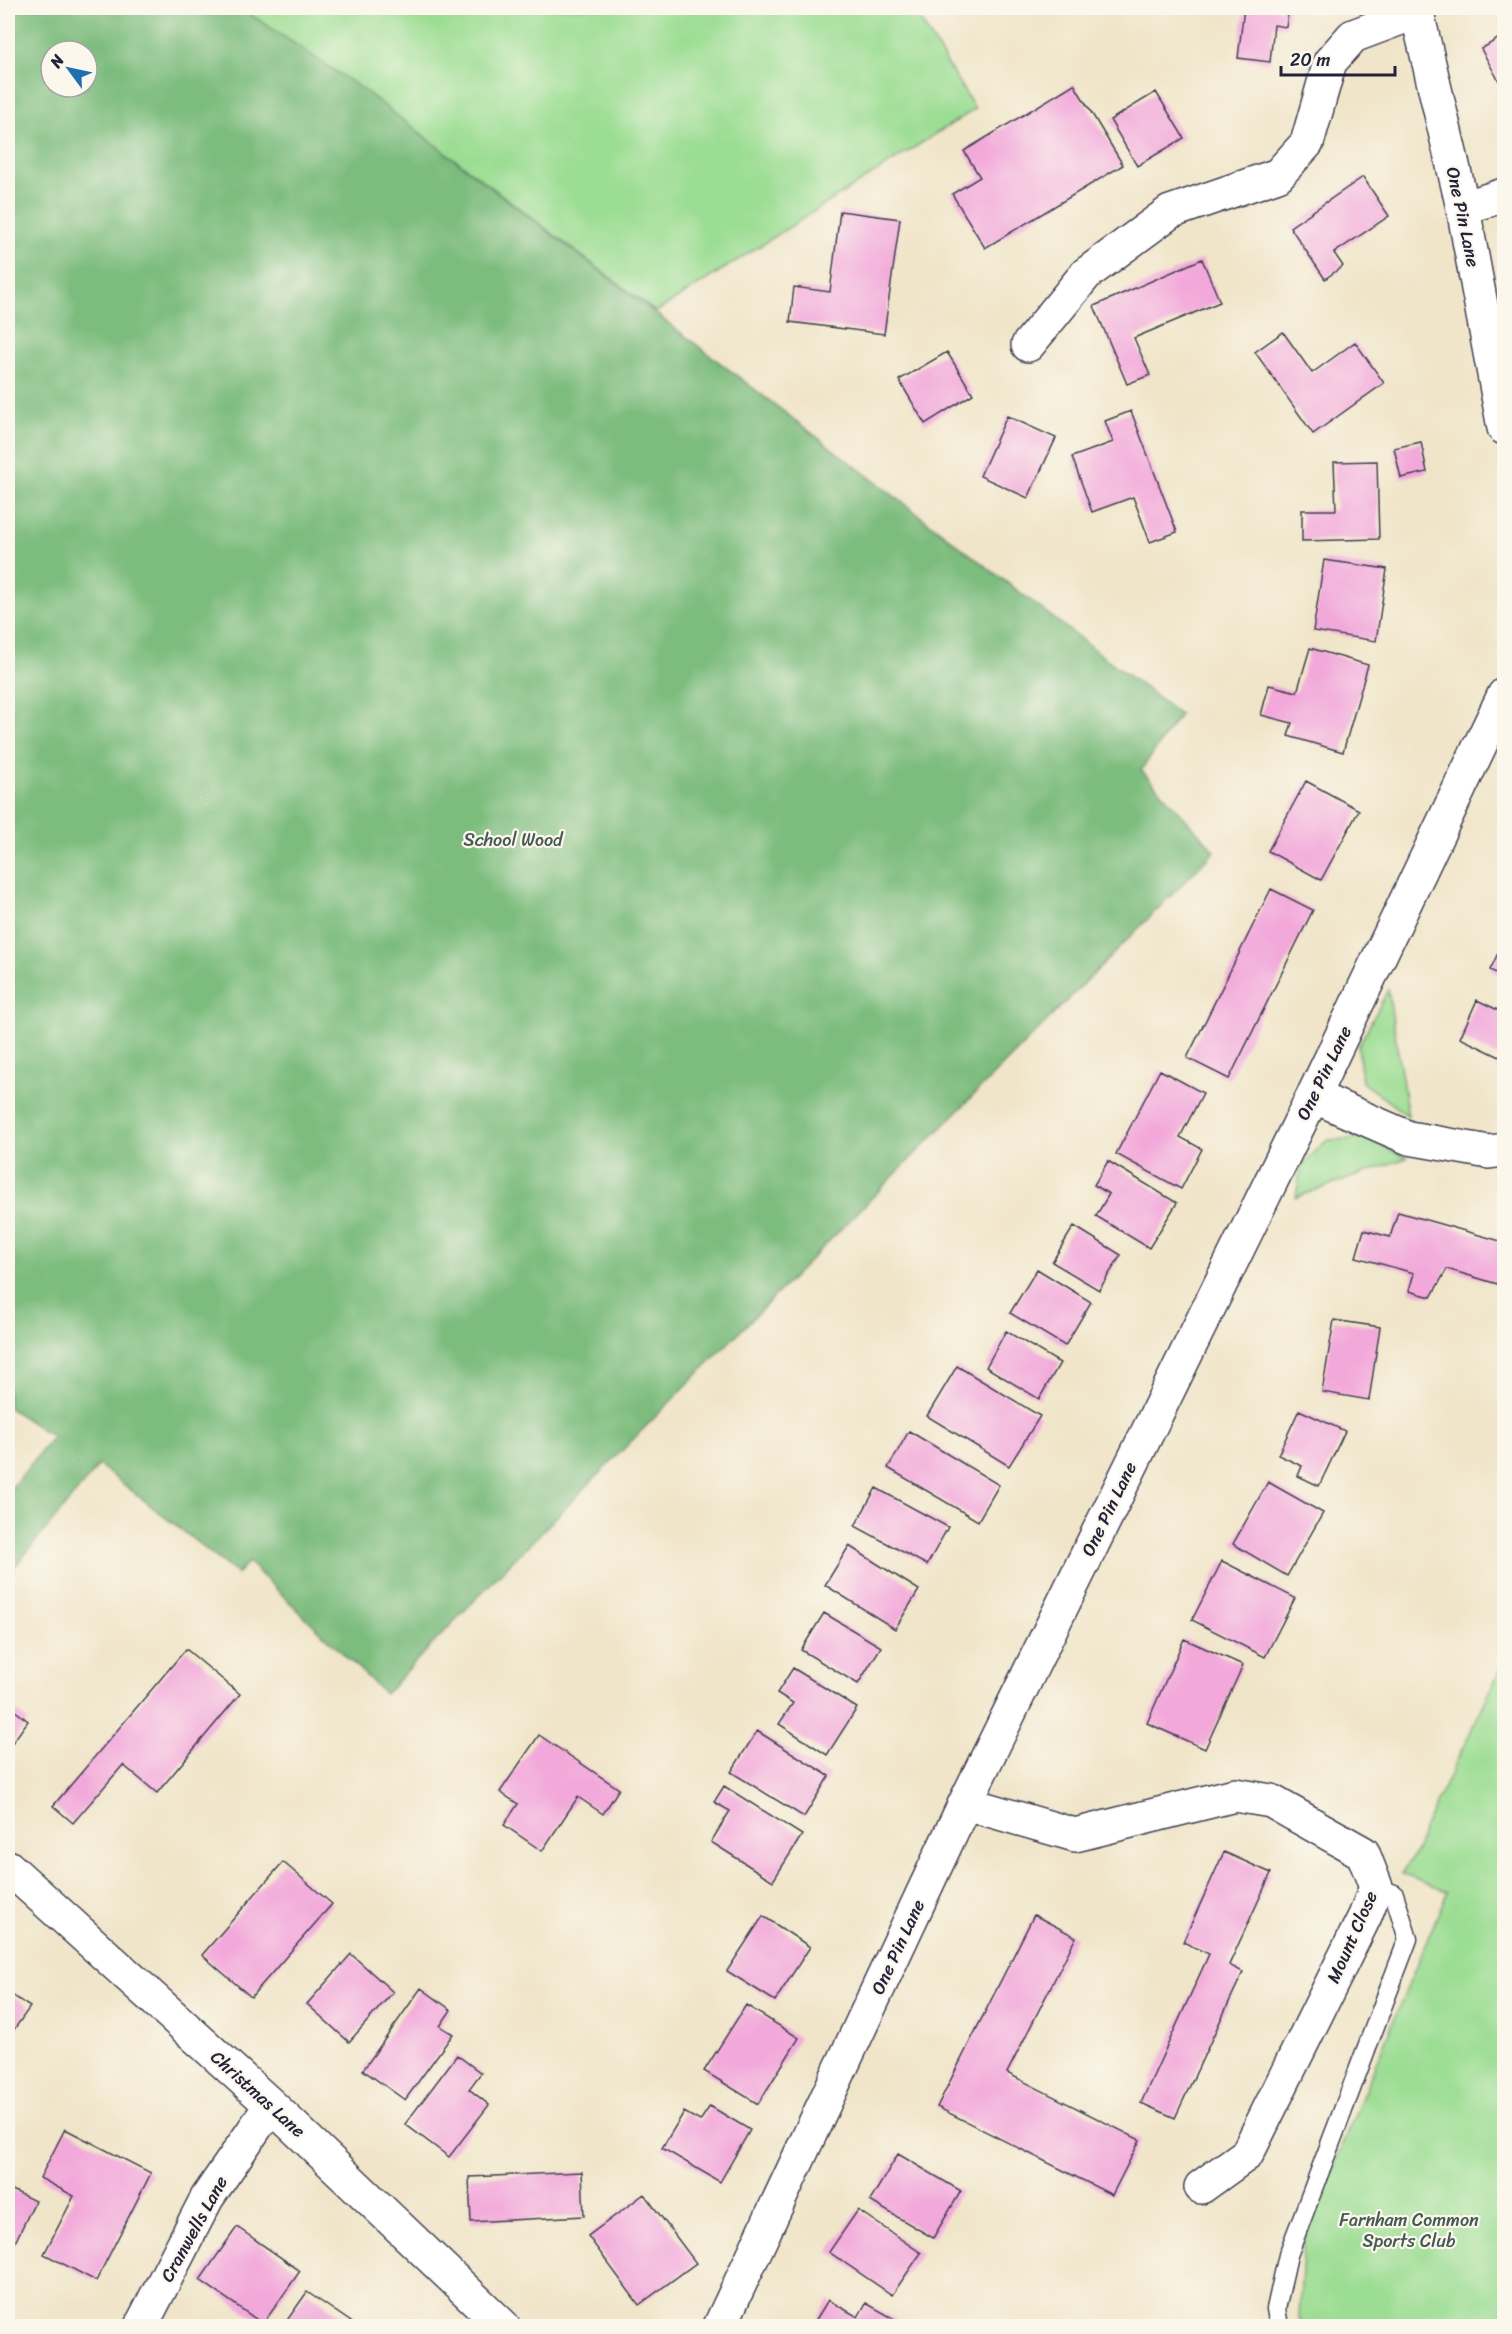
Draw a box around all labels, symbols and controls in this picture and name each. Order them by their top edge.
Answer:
north arrow [39,39,99,99]
scale bar [1281,39,1395,77]
text: 20 m [1290,44,1330,76]
text: N [41,48,73,74]
street label: One Pin Lane [1437,164,1489,270]
park label: School Wood [463,824,564,856]
street label: One Pin Lane [1287,1020,1361,1126]
street label: One Pin Lane [1072,1456,1146,1562]
street label: Mount Close [1317,1885,1387,1989]
street label: One Pin Lane [862,1894,934,2000]
street label: Christmas Lane [203,2042,313,2146]
street label: Cranwells Lane [151,2170,237,2288]
park label: Farnham Common Sports Club [1339,2204,1479,2257]

